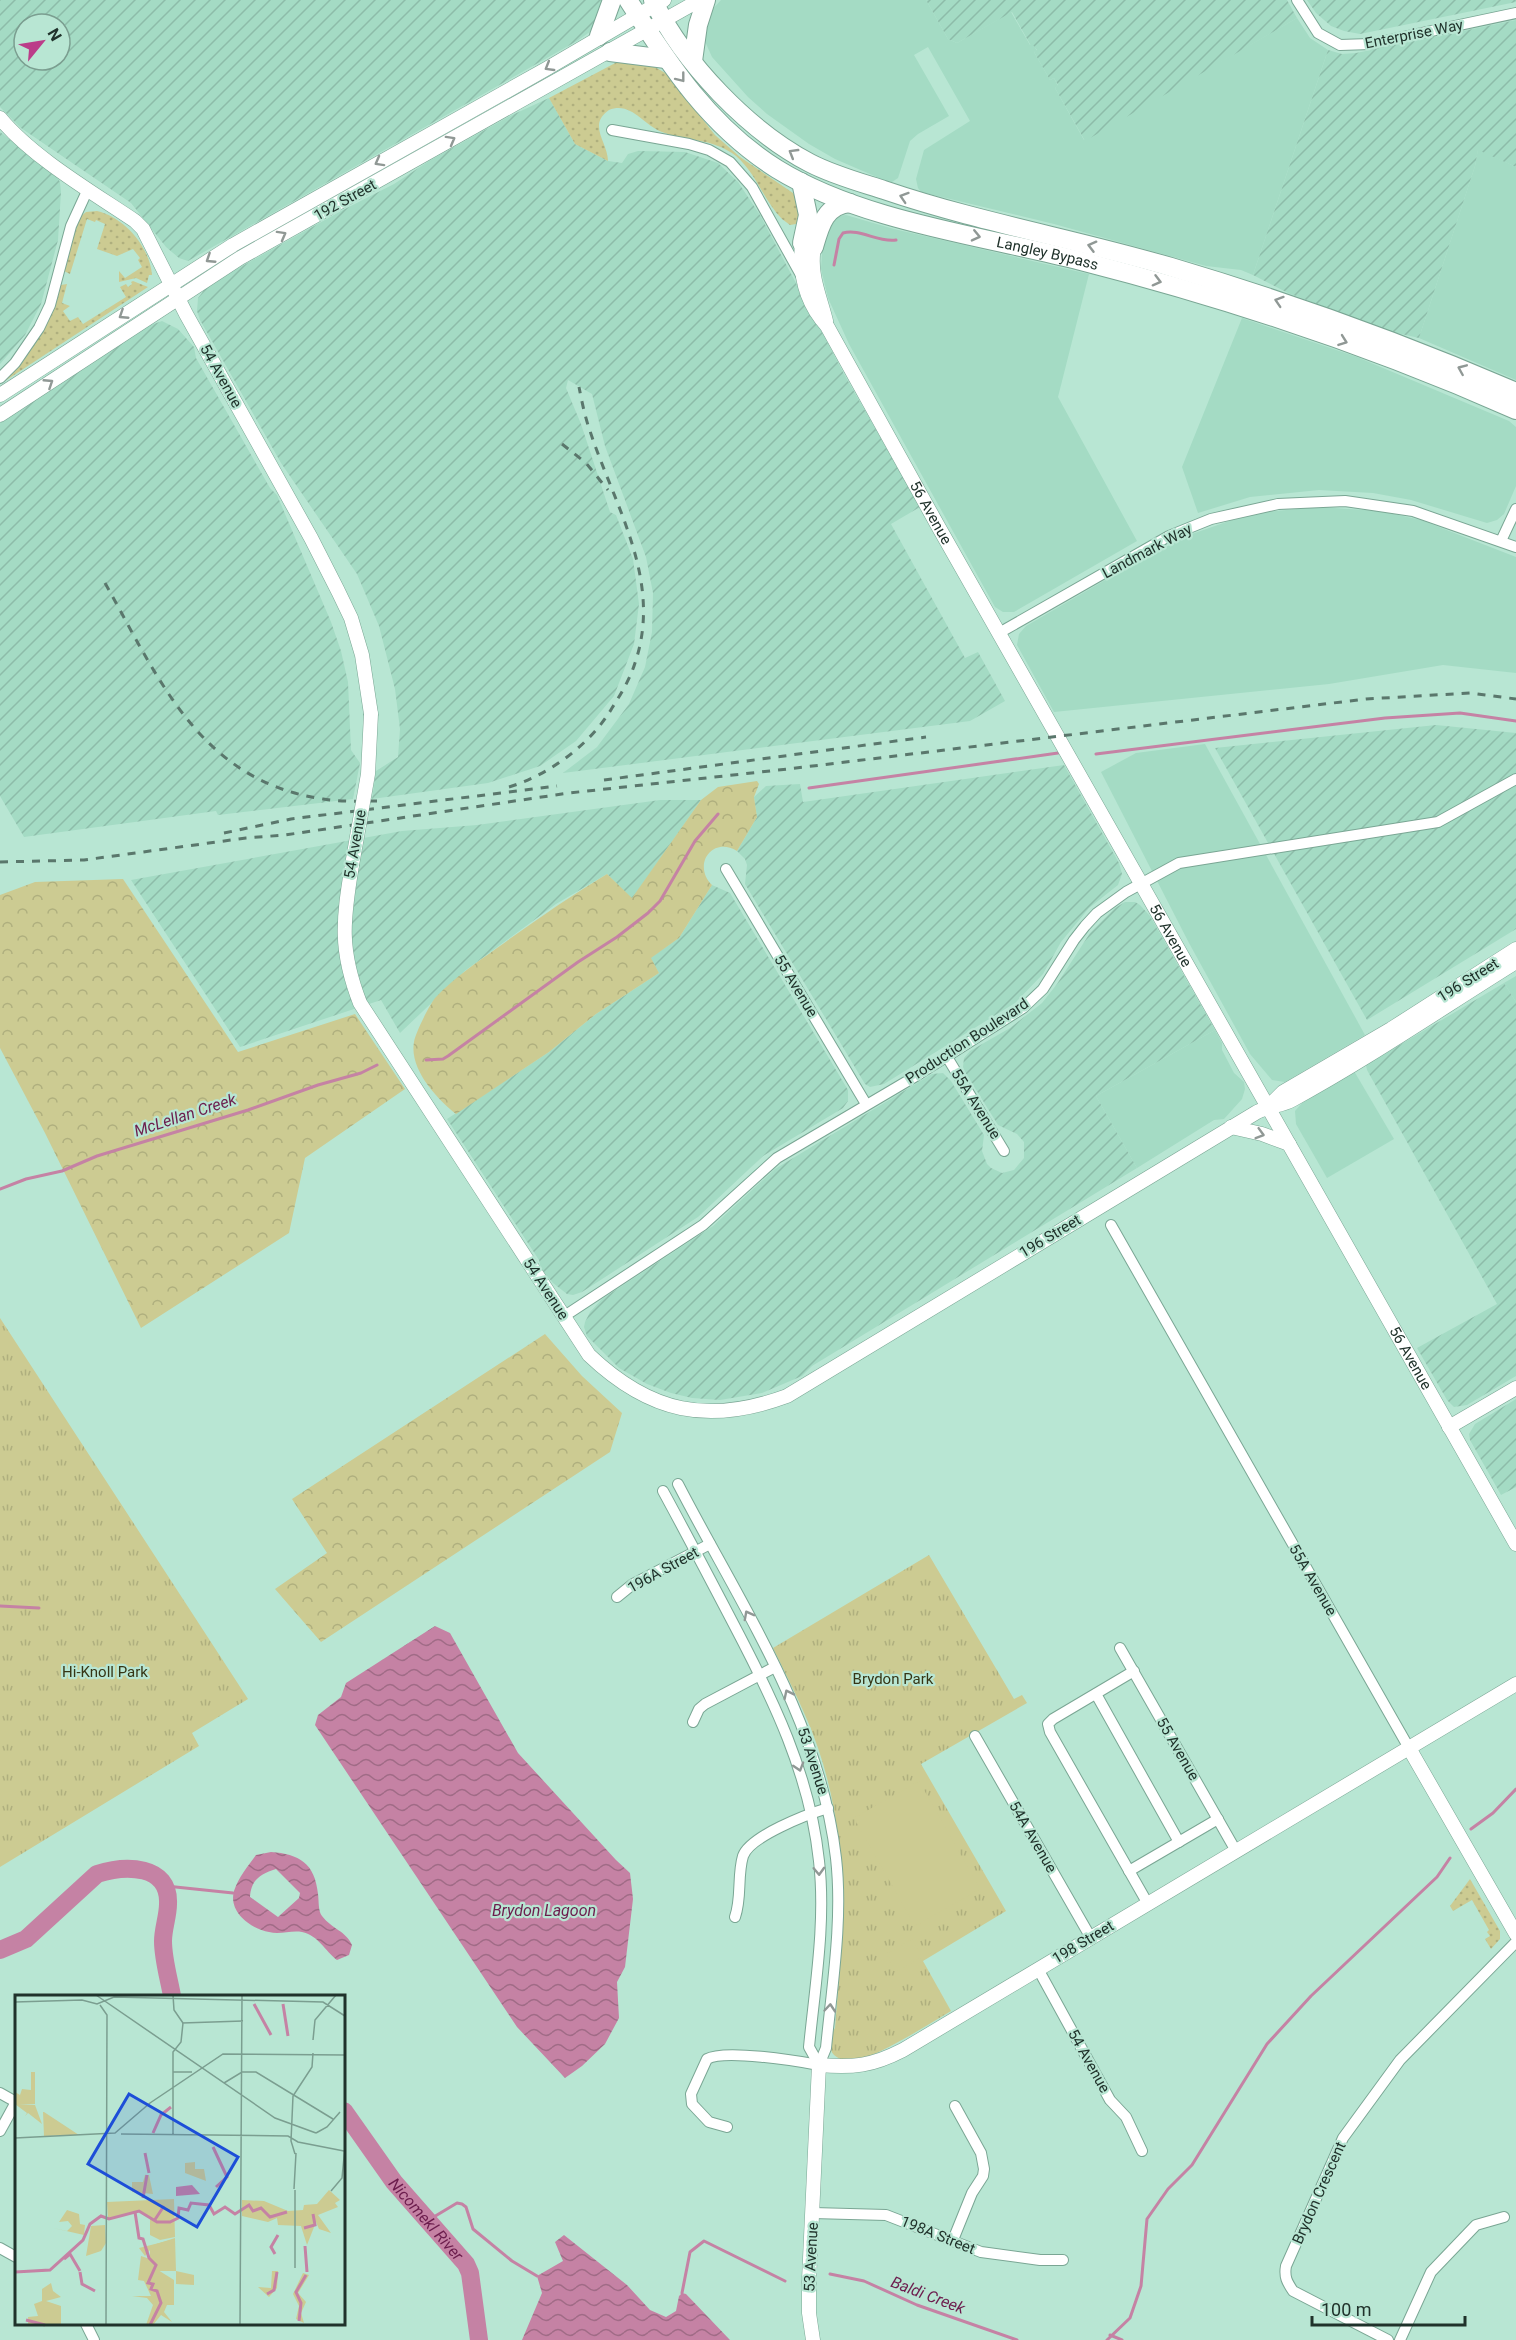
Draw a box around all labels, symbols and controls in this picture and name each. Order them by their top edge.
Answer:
north arrow [12,12,72,72]
street label: Enterprise Way [1363,16,1465,52]
text: N [44,25,66,44]
one-way arrow [545,59,555,71]
one-way arrow [674,72,685,83]
one-way arrow [445,136,456,147]
one-way arrow [789,149,799,160]
one-way arrow [375,155,386,167]
street label: 192 Street [311,175,379,224]
one-way arrow [899,191,910,204]
one-way arrow [971,229,981,242]
one-way arrow [276,231,287,242]
street label: Langley Bypass [995,233,1100,274]
one-way arrow [1087,241,1098,253]
one-way arrow [206,252,216,264]
one-way arrow [1151,274,1162,286]
one-way arrow [1274,295,1285,308]
one-way arrow [119,308,129,320]
one-way arrow [1337,333,1348,346]
street label: 54 Avenue [196,341,246,411]
one-way arrow [1457,364,1468,376]
one-way arrow [43,379,53,391]
street label: 56 Avenue [906,478,956,548]
street label: Landmark Way [1099,520,1195,582]
street label: 54 Avenue [340,808,370,880]
street label: 56 Avenue [1145,901,1196,970]
street label: 55 Avenue [770,952,822,1021]
street label: 196 Street [1434,954,1502,1006]
street label: Production Boulevard [902,994,1032,1088]
street label: 55A Avenue [947,1066,1005,1142]
water label: McLellan Creek [132,1089,240,1140]
one-way arrow [1255,1127,1265,1140]
street label: 196 Street [1016,1211,1084,1261]
street label: 54 Avenue [519,1255,573,1323]
street label: 56 Avenue [1385,1323,1436,1393]
street label: 55A Avenue [1285,1541,1341,1619]
street label: 196A Street [624,1543,702,1597]
one-way arrow [744,1611,755,1622]
park label: Hi-Knoll Park [62,1663,148,1681]
park label: Brydon Park [853,1670,934,1688]
one-way arrow [784,1689,795,1700]
street label: 55 Avenue [1153,1714,1203,1784]
street label: 53 Avenue [794,1725,832,1797]
one-way arrow [792,1761,804,1772]
street label: 54A Avenue [1005,1798,1061,1876]
one-way arrow [813,1866,826,1875]
water label: Brydon Lagoon [492,1901,596,1920]
street label: 198 Street [1049,1917,1117,1967]
inset map [15,1995,345,2325]
one-way arrow [823,2004,836,2013]
street label: 54 Avenue [1064,2026,1114,2096]
street label: Brydon Crescent [1288,2139,1350,2247]
water label: Nicomekl River [385,2174,468,2265]
street label: 198A Street [898,2212,978,2258]
street label: 53 Avenue [800,2222,822,2292]
water label: Baldi Creek [888,2272,969,2318]
scale bar [1312,2289,1465,2327]
text: 100 m [1321,2299,1372,2320]

